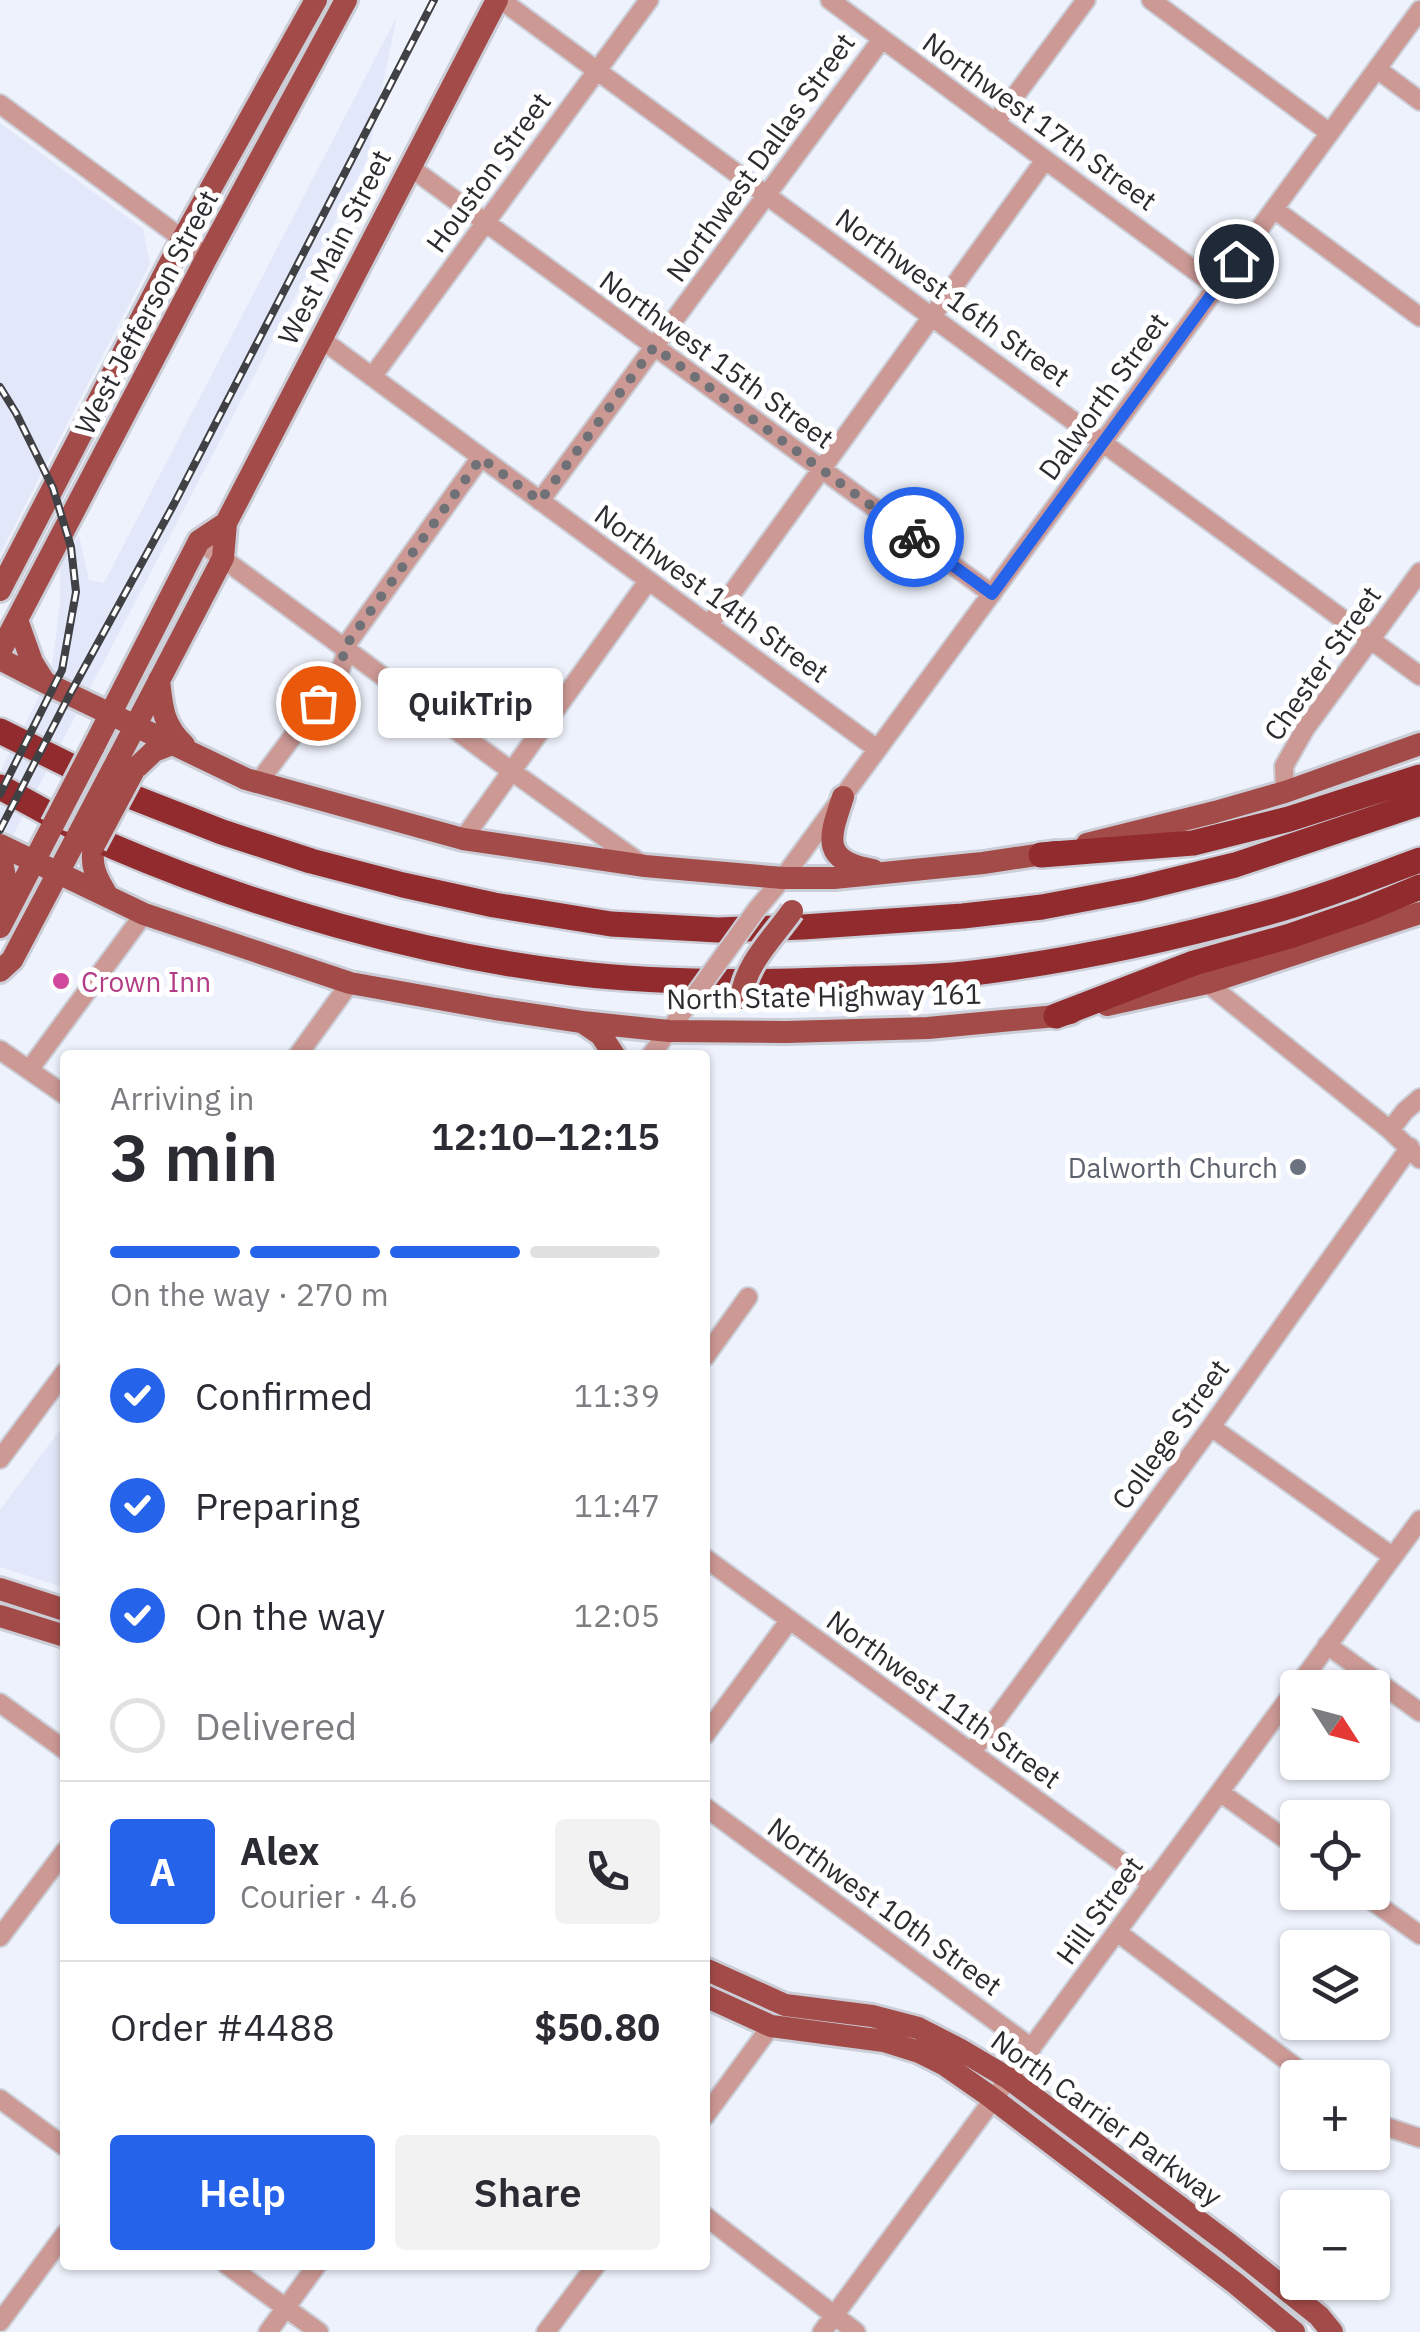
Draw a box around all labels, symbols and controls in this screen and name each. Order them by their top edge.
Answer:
street label: Northwest 17th Street [916,23,1164,219]
street label: Northwest Dallas Street [657,25,863,289]
street label: Houston Street [417,84,559,260]
street label: West Main Street [269,143,399,351]
street label: West Jefferson Street [66,183,226,441]
street label: Northwest 16th Street [829,199,1077,395]
pin [1194,219,1279,304]
icon: home [1209,234,1264,289]
street label: Northwest 15th Street [593,261,841,457]
street label: Dalworth Street [1030,305,1176,487]
courier [864,487,964,587]
street label: Northwest 14th Street [588,495,836,691]
icon: bike [887,510,942,565]
street label: Chester Street [1255,578,1389,748]
pin [276,661,361,746]
callout: QuikTrip [378,668,563,738]
icon: bag [291,676,346,731]
text: QuikTrip [408,682,533,724]
place label: Crown Inn [81,963,211,1000]
marker: Crown Inn [50,970,72,992]
street label: North State Highway 161 [666,975,982,1017]
text: Arriving in [110,1077,255,1119]
text: 12:10–12:15 [431,1111,660,1160]
text: 3 min [110,1114,278,1199]
place label: Dalworth Church [1068,1149,1278,1186]
marker: Dalworth Church [1287,1156,1309,1178]
text: On the way · 270 m [110,1273,389,1315]
street label: College Street [1103,1352,1237,1516]
icon: check [110,1368,165,1423]
text: Confirmed [195,1371,373,1420]
text: 11:39 [574,1374,660,1416]
icon: check [110,1478,165,1533]
text: Preparing [195,1481,360,1530]
text: 11:47 [574,1484,660,1526]
icon: check [110,1588,165,1643]
text: On the way [195,1591,385,1640]
text: 12:05 [574,1594,660,1636]
street label: Northwest 11th Street [820,1601,1068,1797]
north arrow [1280,1670,1390,1780]
map controls [1280,1670,1390,2300]
text: Delivered [195,1701,357,1750]
button: locate [1280,1800,1390,1910]
street label: Northwest 10th Street [761,1808,1009,2004]
button: phone [555,1819,660,1924]
text: Alex [240,1826,320,1875]
text: A [149,1847,176,1896]
street label: Hill Street [1047,1848,1151,1972]
text: Courier · 4.6 [240,1875,418,1917]
button: layers [1280,1930,1390,2040]
text: Order #4488 [110,2002,335,2051]
text: $50.80 [534,2002,660,2051]
street label: North Carrier Parkway [984,2022,1230,2214]
button: + [1280,2060,1390,2170]
button: Help [110,2135,375,2250]
button: Share [395,2135,660,2250]
button: − [1280,2190,1390,2300]

